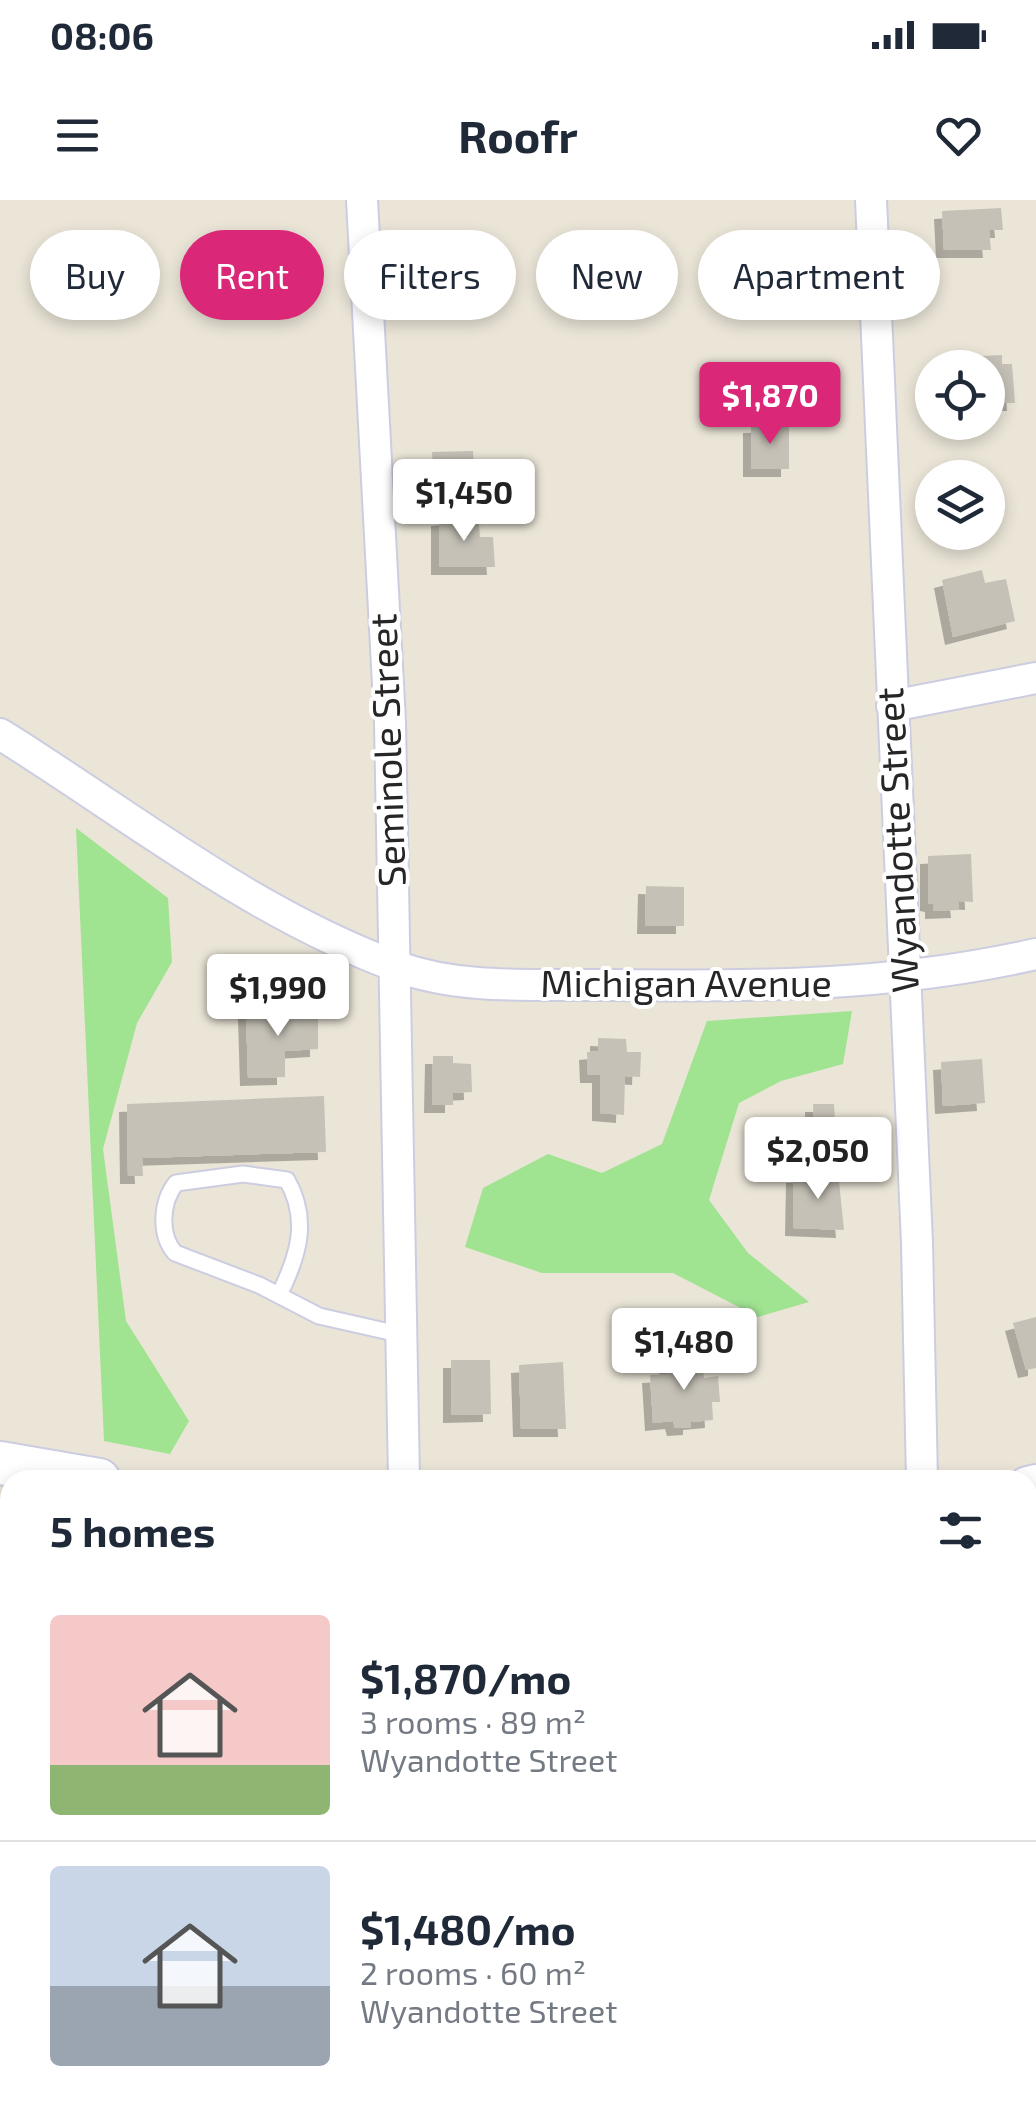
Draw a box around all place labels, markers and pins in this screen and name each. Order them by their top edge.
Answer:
pin: $1,870 [689,362,851,447]
pin: $1,450 [383,459,545,544]
pin: $1,990 [197,954,359,1039]
pin: $2,050 [737,1117,899,1202]
pin: $1,480 [603,1308,765,1393]

